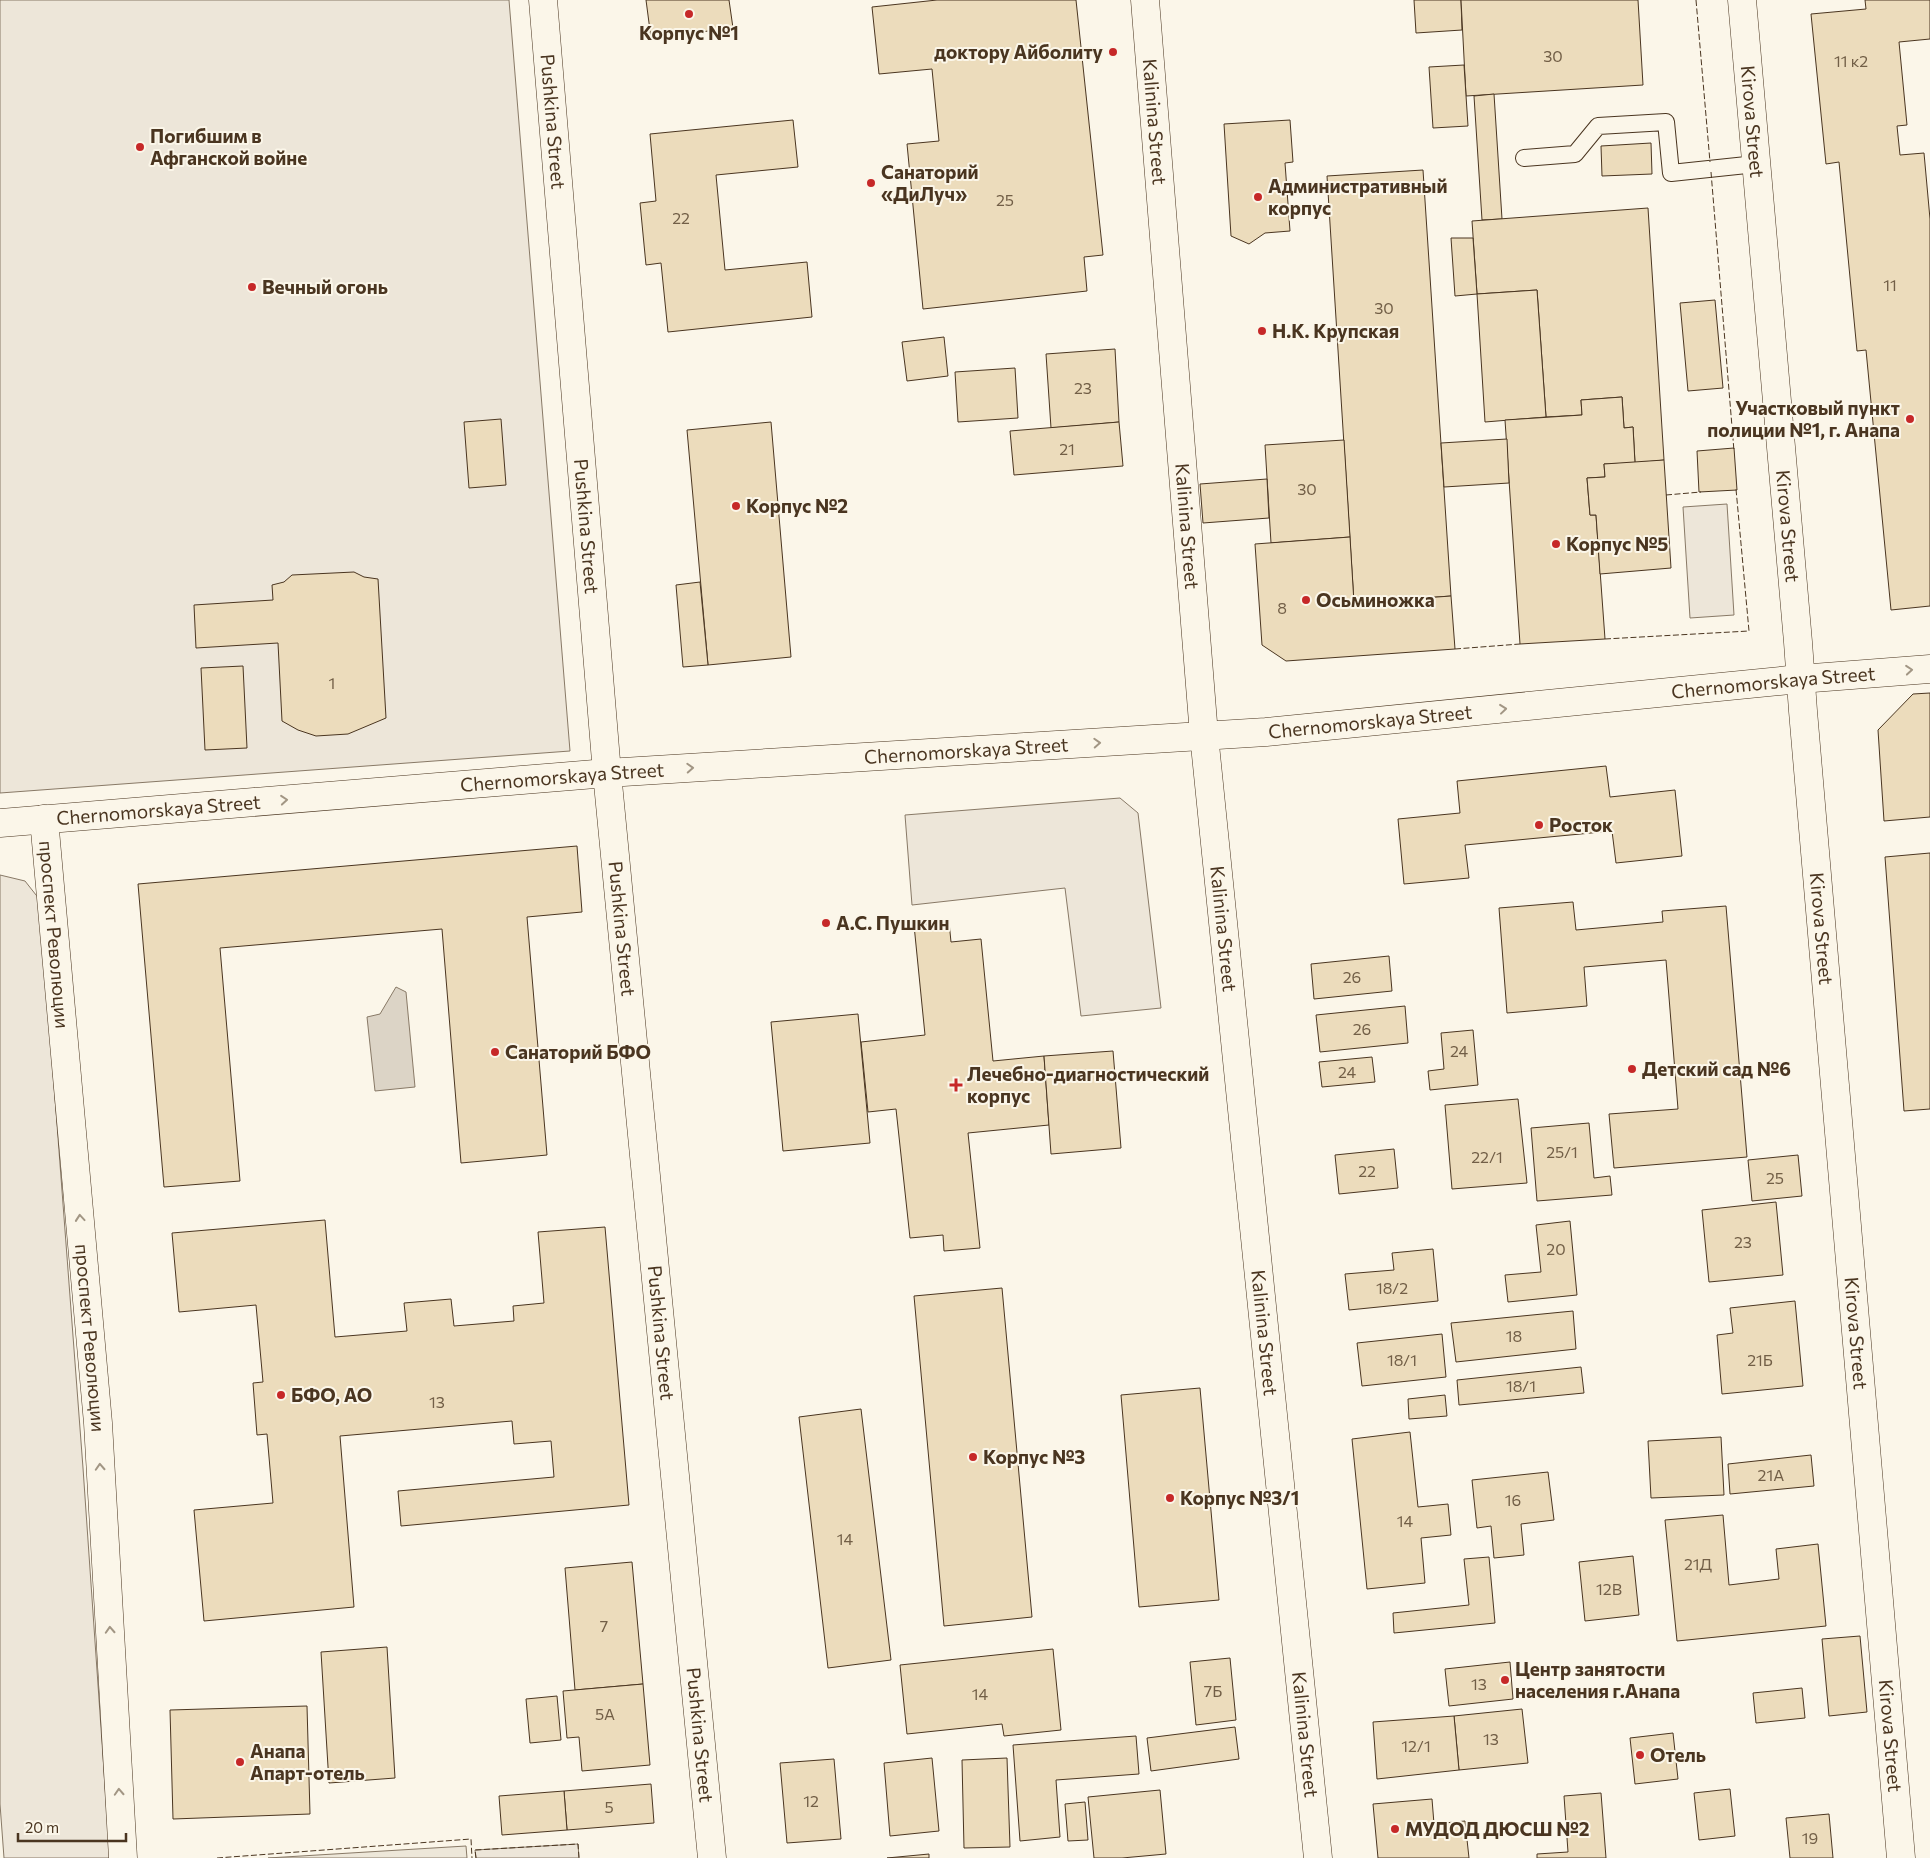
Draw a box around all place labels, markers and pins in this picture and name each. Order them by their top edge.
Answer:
marker: Корпус №1 [683,8,695,20]
place label: Корпус №1 [639,21,739,44]
place label: доктору Айболиту [934,40,1104,63]
marker: доктору Айболиту [1107,46,1119,58]
place label: Погибшим в Афганской войне [150,124,307,169]
marker: Погибшим в Афганской войне [134,141,146,153]
place label: Санаторий «ДиЛуч» [881,160,979,205]
place label: Административный корпус [1268,174,1448,219]
marker: Санаторий «ДиЛуч» [865,177,877,189]
marker: Административный корпус [1252,191,1264,203]
place label: Вечный огонь [262,275,388,298]
marker: Вечный огонь [246,281,258,293]
place label: Н.К. Крупская [1272,319,1399,342]
marker: Н.К. Крупская [1256,325,1268,337]
place label: Участковый пункт полиции №1, г. Анапа [1707,396,1900,441]
marker: Участковый пункт полиции №1, г. Анапа [1904,413,1916,425]
place label: Корпус №2 [746,494,848,517]
marker: Корпус №2 [730,500,742,512]
place label: Корпус №5 [1566,532,1668,555]
marker: Корпус №5 [1550,538,1562,550]
place label: Осьминожка [1316,588,1435,611]
marker: Осьминожка [1300,594,1312,606]
place label: Росток [1549,813,1613,836]
marker: Росток [1533,819,1545,831]
place label: А.С. Пушкин [836,911,949,934]
marker: А.С. Пушкин [820,917,832,929]
place label: Санаторий БФО [505,1040,651,1063]
marker: Санаторий БФО [489,1046,501,1058]
place label: Детский сад №6 [1642,1057,1791,1080]
place label: Лечебно-диагностический корпус [967,1062,1209,1107]
marker: Детский сад №6 [1626,1063,1638,1075]
marker: Лечебно-диагностический корпус [949,1078,963,1092]
place label: БФО, АО [291,1383,372,1406]
marker: БФО, АО [275,1389,287,1401]
place label: Корпус №3 [983,1445,1085,1468]
marker: Корпус №3 [967,1451,979,1463]
place label: Корпус №3/1 [1180,1486,1299,1509]
marker: Корпус №3/1 [1164,1492,1176,1504]
place label: Центр занятости населения г.Анапа [1515,1657,1680,1702]
marker: Центр занятости населения г.Анапа [1499,1674,1511,1686]
place label: Анапа Апарт-отель [250,1739,365,1784]
place label: Отель [1650,1743,1706,1766]
marker: Отель [1634,1749,1646,1761]
marker: Анапа Апарт-отель [234,1756,246,1768]
place label: МУДОД ДЮСШ №2 [1405,1817,1590,1840]
marker: МУДОД ДЮСШ №2 [1389,1823,1401,1835]

